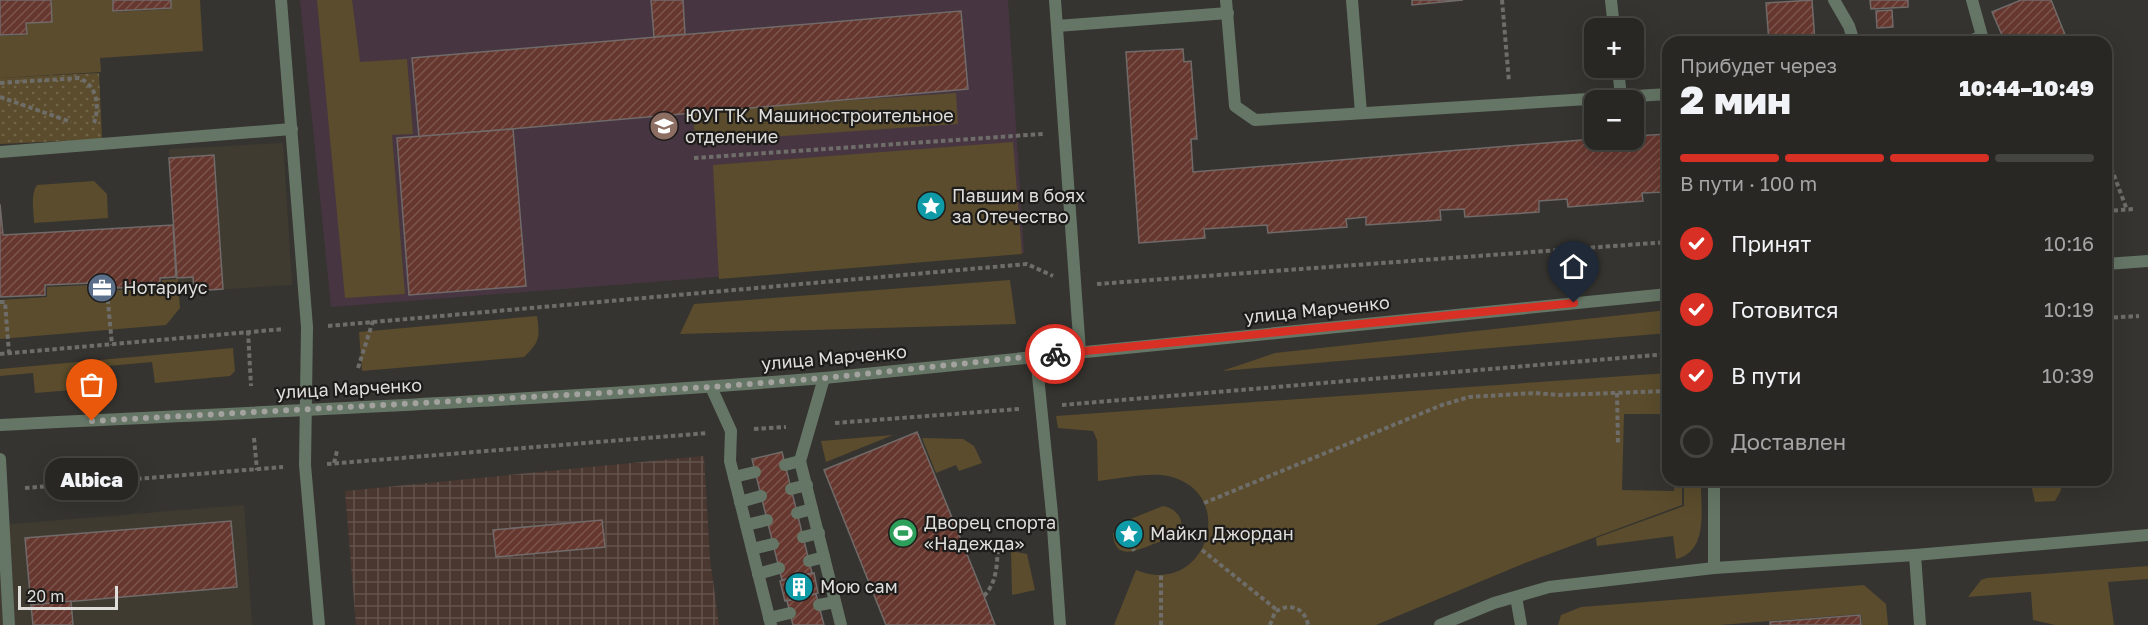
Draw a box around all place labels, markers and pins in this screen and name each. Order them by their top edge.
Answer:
place label: ЮУГТК. Машиностроительное отделение [685,104,954,147]
school or university icon: ЮУГТК. Машиностроительное отделение [648,110,680,142]
place label: Павшим в боях за Отечество [952,184,1085,227]
place icon: Павшим в боях за Отечество [915,190,947,222]
pin [1548,241,1599,303]
office icon: Нотариус [86,272,118,304]
place label: Нотариус [123,276,208,298]
pin [66,359,117,421]
callout: Albica [46,457,138,499]
place label: Дворец спорта «Надежда» [924,511,1056,554]
sports icon: Дворец спорта «Надежда» [887,517,919,549]
place icon: Майкл Джордан [1113,518,1145,550]
place label: Майкл Джордан [1150,522,1294,544]
building icon: Мою сам [783,571,815,603]
place label: Мою сам [820,575,898,597]

